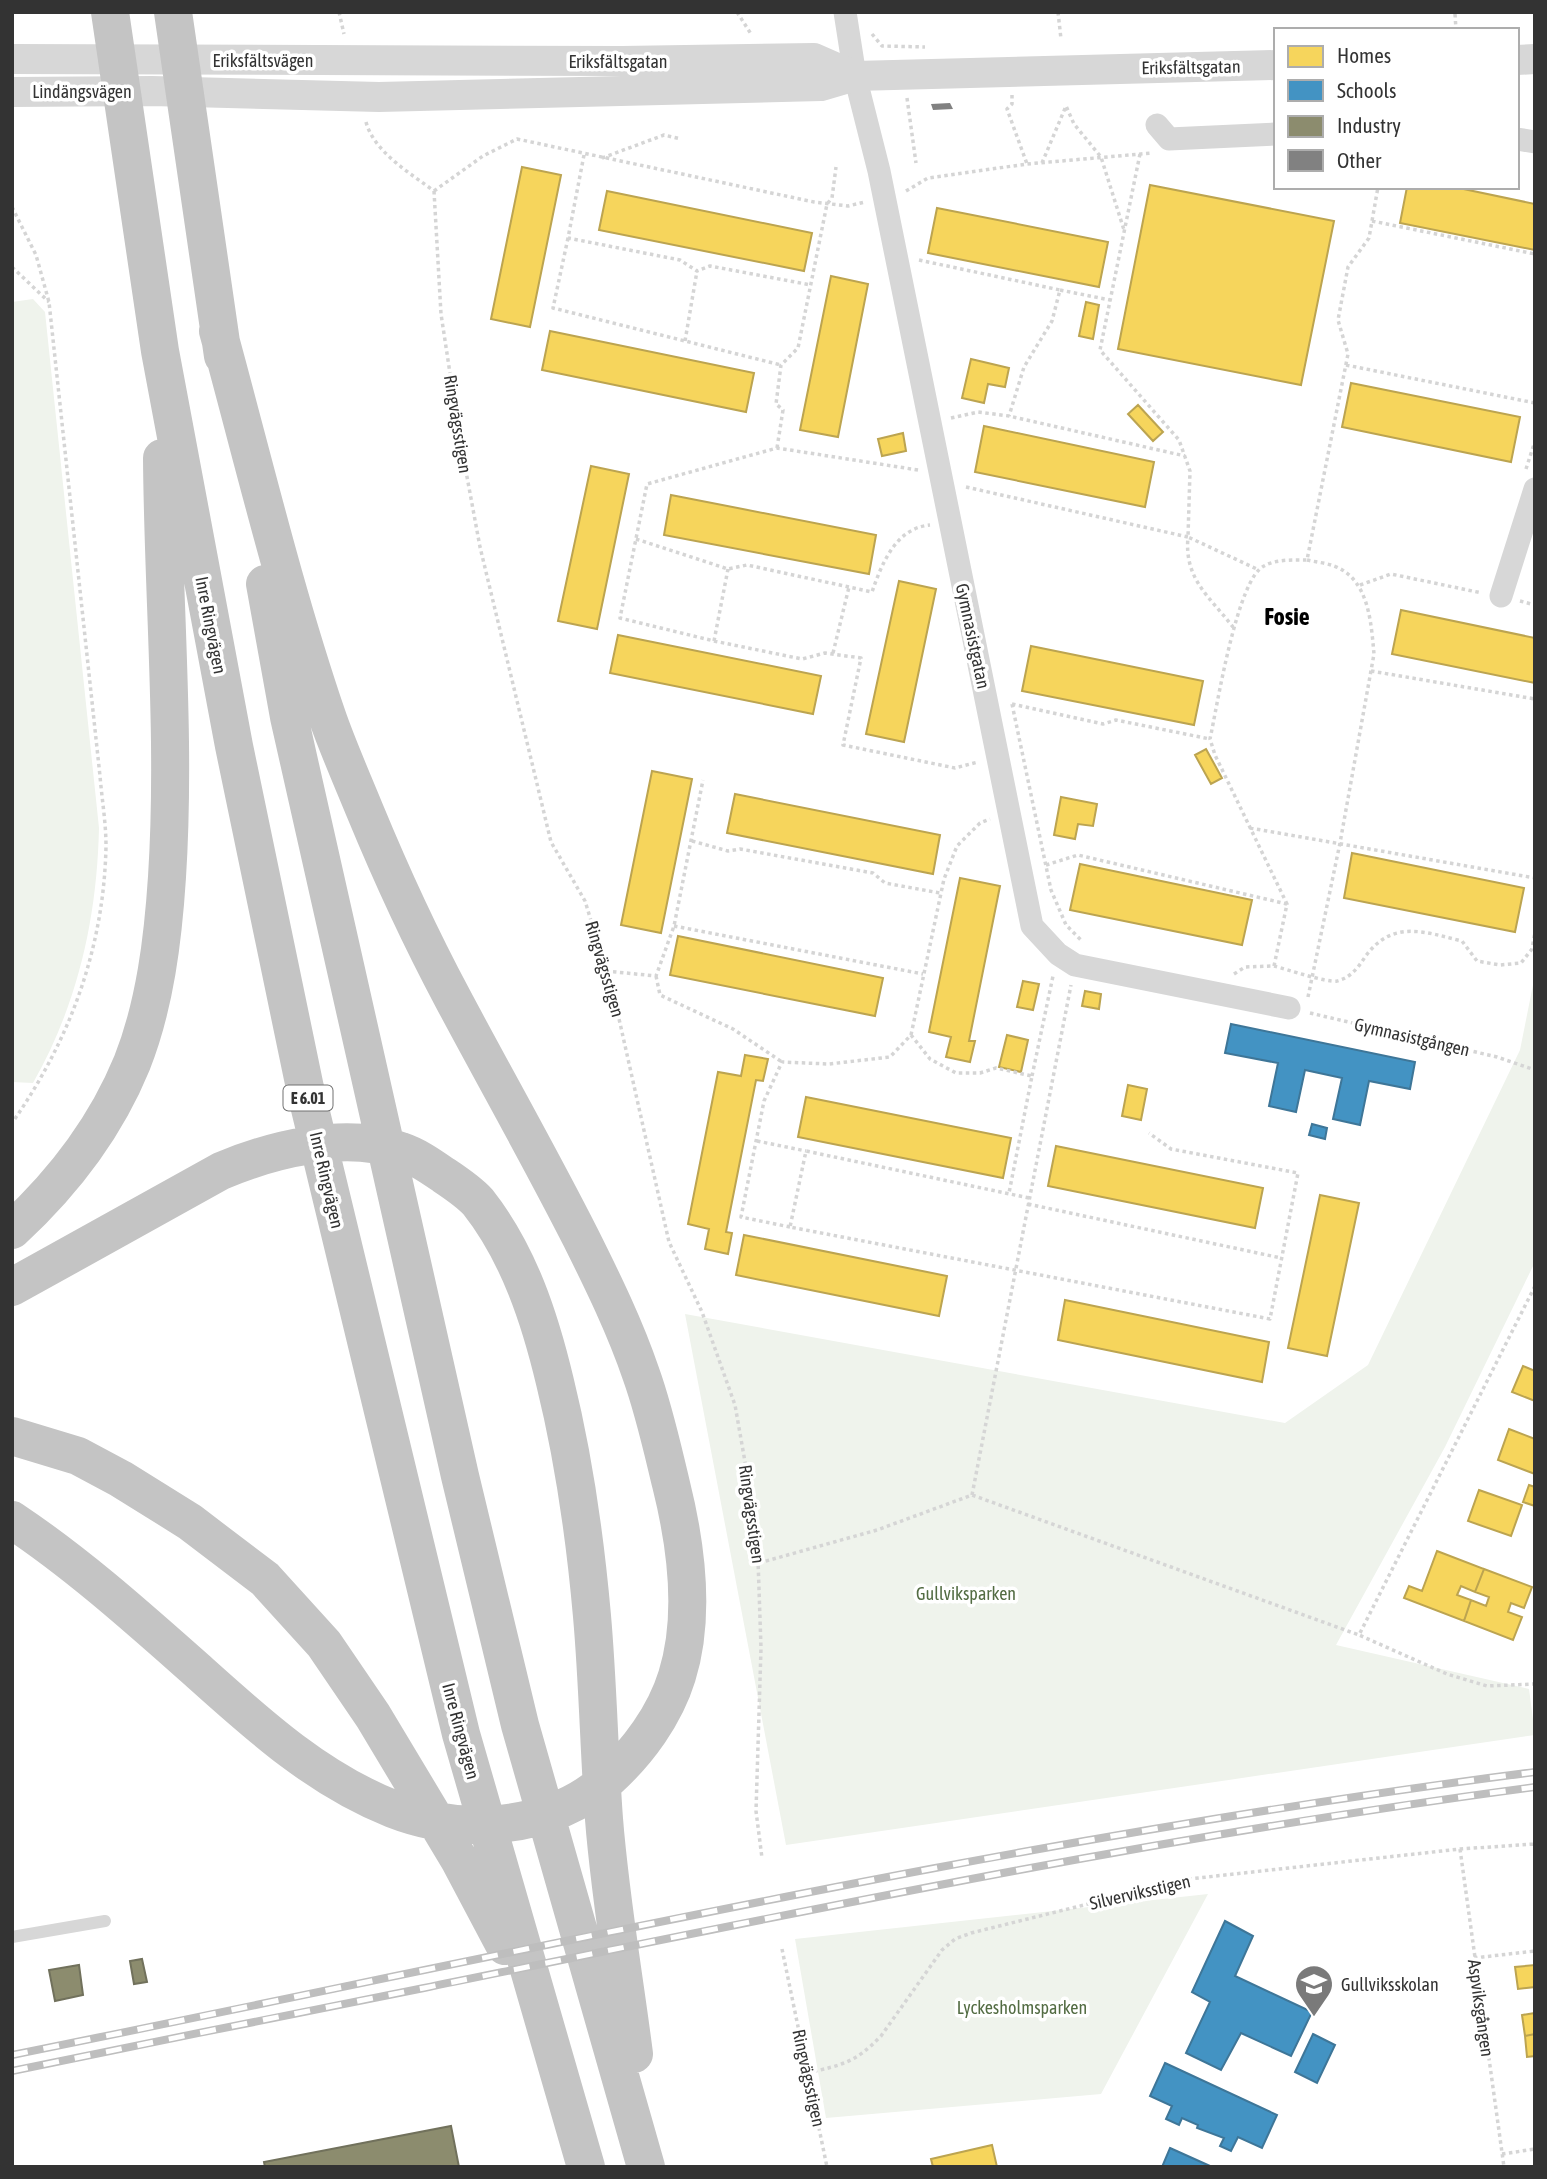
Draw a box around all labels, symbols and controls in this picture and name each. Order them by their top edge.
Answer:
legend [1274,28,1519,189]
text: Homes [1337,43,1391,67]
street label: Eriksfältsvägen [213,50,313,71]
street label: Eriksfältsgatan [568,51,668,72]
street label: Eriksfältsgatan [1141,56,1241,78]
text: Schools [1337,78,1397,102]
street label: Lindängsvägen [32,81,132,102]
text: Industry [1337,113,1401,137]
text: Other [1337,148,1382,172]
street label: Ringvägsstigen [440,373,476,475]
street label: Inre Ringvägen [191,575,231,675]
street label: Gymnasistgatan [952,581,994,691]
district label: Fosie [1264,603,1310,630]
street label: Ringvägsstigen [581,918,629,1020]
street label: Gymnasistgången [1352,1014,1472,1060]
road number: E 6.01 [284,1086,332,1110]
street label: Inre Ringvägen [306,1130,348,1230]
street label: Ringvägsstigen [735,1463,769,1565]
park label: Gullviksparken [916,1583,1016,1604]
street label: Inre Ringvägen [438,1681,484,1781]
street label: Silverviksstigen [1088,1870,1192,1914]
street label: Aspviksgången [1464,1958,1498,2058]
school or university icon: Gullviksskolan [1293,1963,1335,2018]
place label: Gullviksskolan [1341,1974,1439,1995]
park label: Lyckesholmsparken [957,1997,1087,2018]
street label: Ringvägsstigen [788,2027,830,2129]

